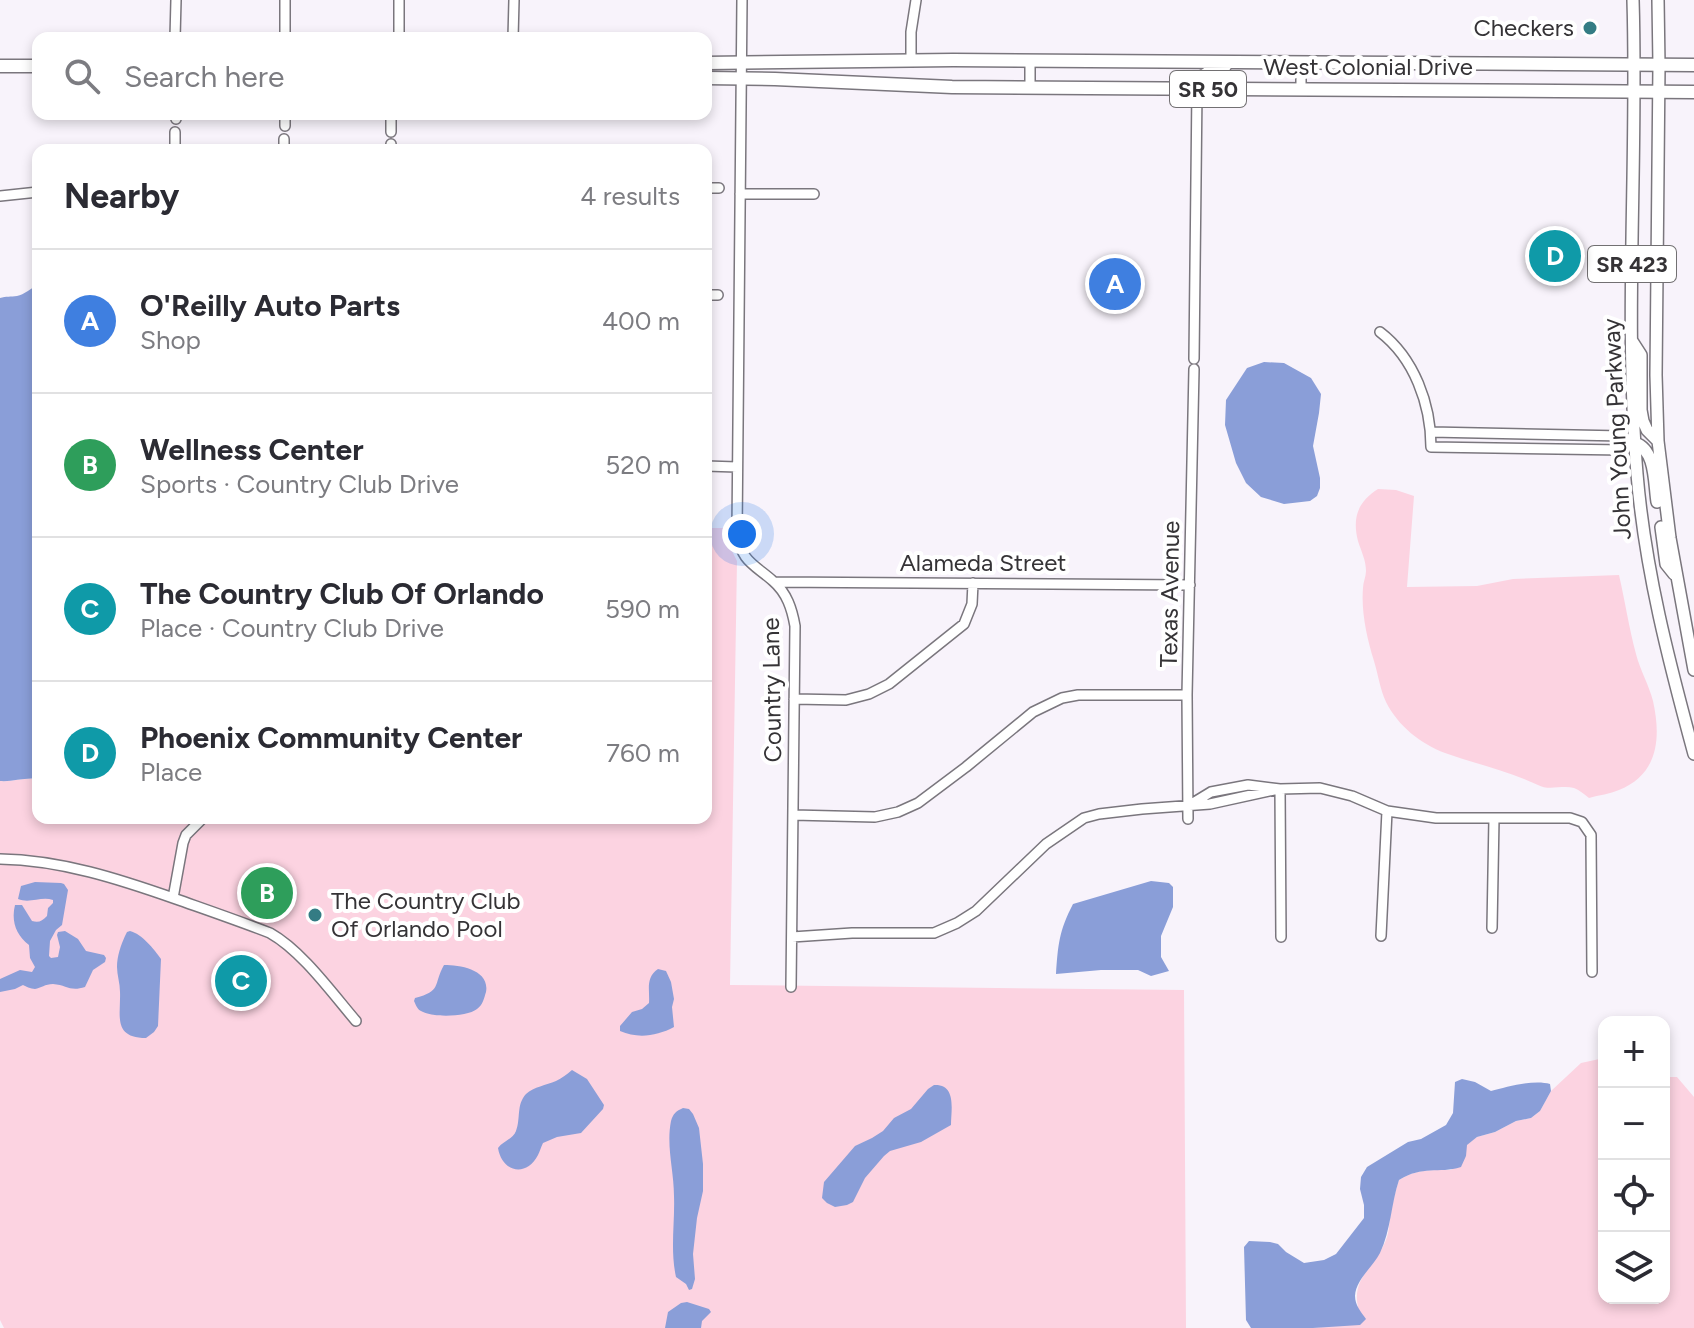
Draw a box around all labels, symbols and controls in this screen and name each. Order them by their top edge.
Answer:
place label: Checkers [1473,13,1574,42]
marker: Checkers [1581,19,1599,37]
search box [32,32,712,120]
street label: West Colonial Drive [1263,52,1473,81]
icon: search [60,54,104,98]
text: Search here [124,58,284,95]
road number: SR 50 [1170,71,1246,107]
text: Nearby [64,176,179,217]
text: 4 results [580,180,680,212]
pin: D [1529,226,1581,286]
road number: SR 423 [1588,246,1676,282]
pin: A [1089,254,1141,314]
text: O'Reilly Auto Parts [140,287,400,324]
text: A [81,305,99,337]
text: 400 m [602,305,680,337]
street label: John Young Parkway [1596,317,1637,540]
text: Shop [140,324,201,356]
text: Wellness Center [140,431,364,468]
text: B [82,449,98,481]
text: 520 m [605,449,680,481]
text: Sports · Country Club Drive [140,468,459,500]
your location [722,514,762,554]
street label: Texas Avenue [1154,520,1185,668]
street label: Alameda Street [900,548,1066,577]
text: The Country Club Of Orlando [140,575,544,612]
text: C [81,593,99,625]
text: 590 m [605,593,680,625]
text: Place · Country Club Drive [140,612,444,644]
street label: Country Lane [756,617,787,763]
text: Phoenix Community Center [140,719,522,756]
text: D [81,737,99,769]
text: 760 m [606,737,680,769]
text: Place [140,756,202,788]
pin: B [241,863,293,923]
place label: The Country Club Of Orlando Pool [331,886,520,943]
marker: The Country Club Of Orlando Pool [306,906,324,924]
pin: C [215,951,267,1011]
map controls [1598,1016,1670,1304]
button: + [1598,1016,1670,1088]
button: − [1598,1088,1670,1160]
button: locate [1598,1160,1670,1232]
button: layers [1598,1232,1670,1304]

